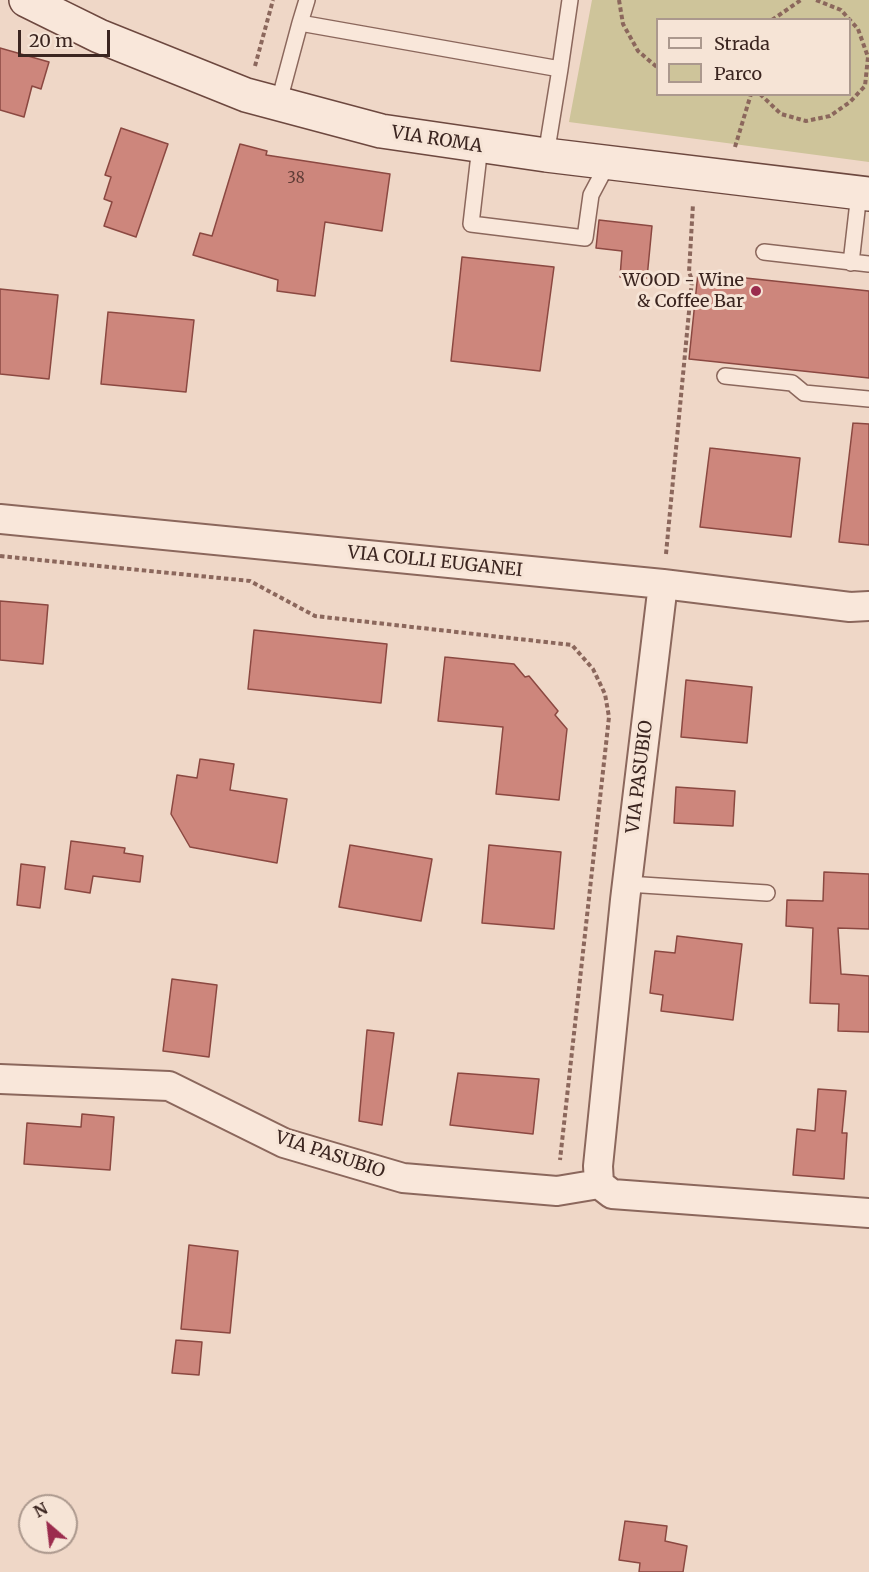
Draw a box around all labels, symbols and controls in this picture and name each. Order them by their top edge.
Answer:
scale bar [21,18,112,56]
legend [656,18,851,96]
text: 20 m [29,29,73,52]
text: Strada [714,32,770,55]
text: Parco [714,62,762,85]
street label: VIA ROMA [390,122,484,158]
house number: 38 [287,170,305,188]
place label: WOOD - Wine & Coffee Bar [622,270,744,312]
marker: WOOD - Wine & Coffee Bar [749,284,763,298]
street label: VIA COLLI EUGANEI [347,542,523,582]
street label: VIA PASUBIO [622,719,658,835]
street label: VIA PASUBIO [273,1127,387,1183]
north arrow [18,1494,78,1554]
text: N [30,1498,51,1522]

